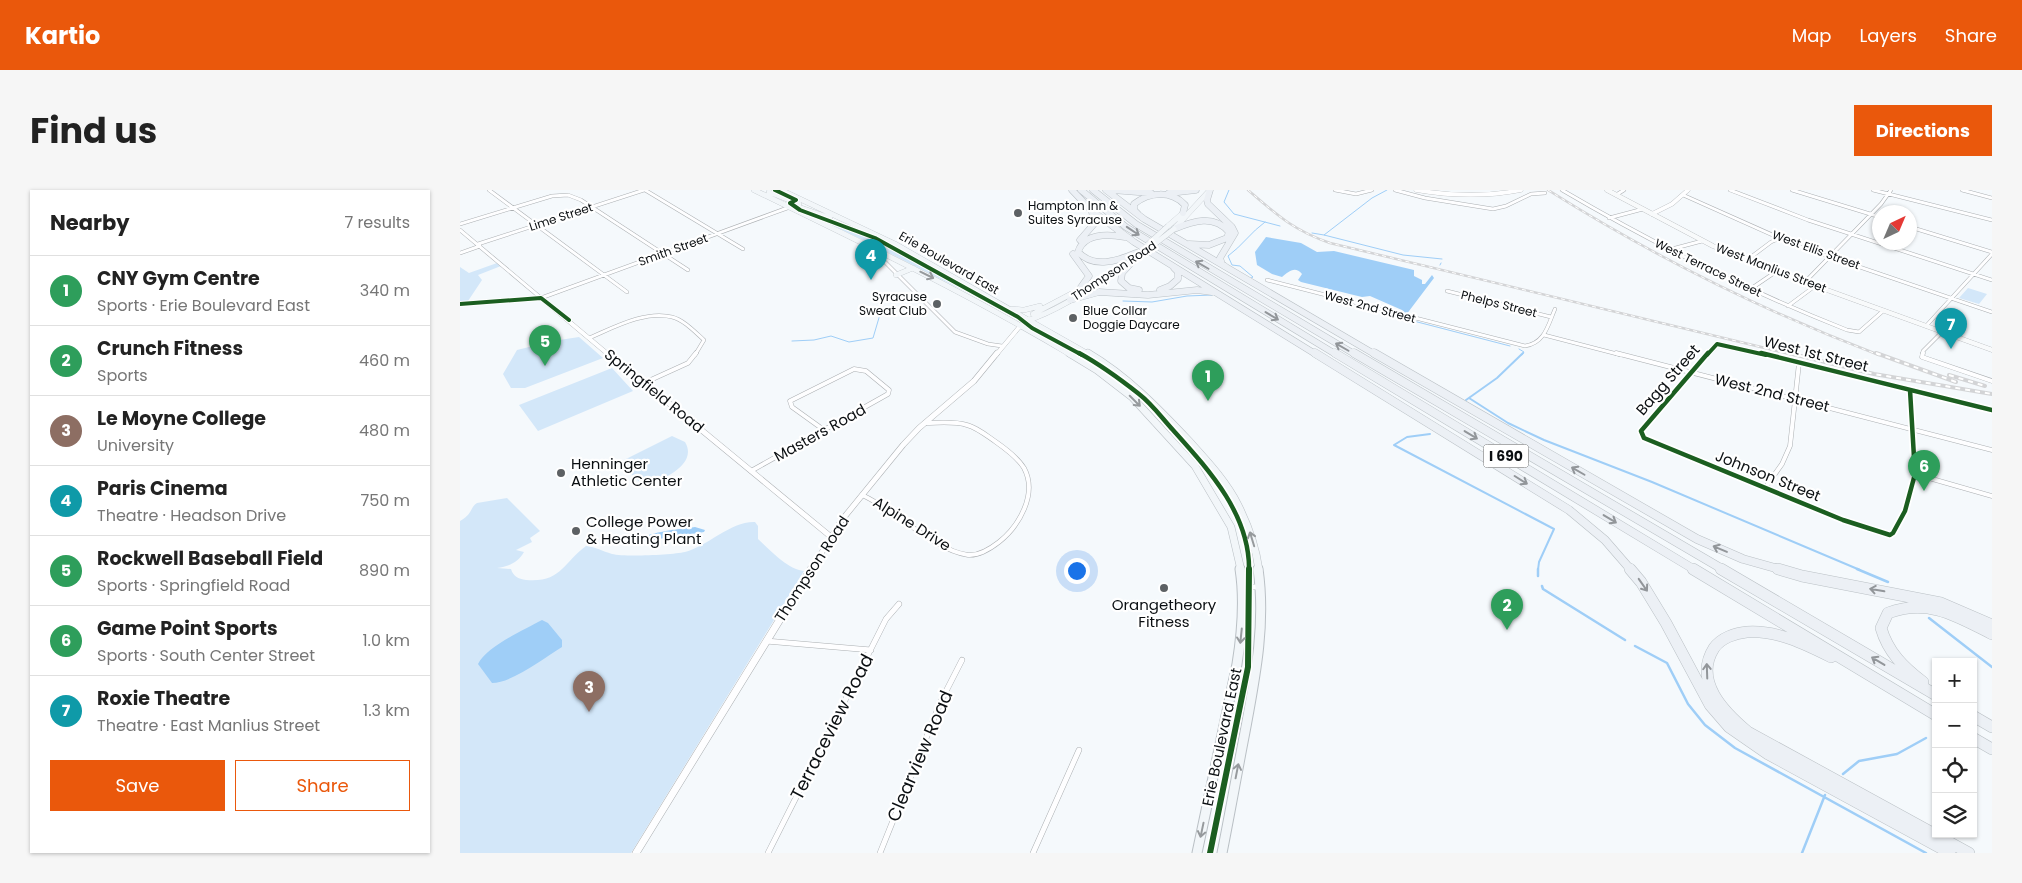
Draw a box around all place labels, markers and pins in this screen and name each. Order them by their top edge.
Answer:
place label: Hampton Inn & Suites Syracuse [1028,197,1122,228]
marker: Hampton Inn & Suites Syracuse [1012,207,1024,219]
pin: 4 [855,239,887,280]
place label: Syracuse Sweat Club [859,288,927,319]
marker: Syracuse Sweat Club [931,298,943,310]
place label: Blue Collar Doggie Daycare [1083,302,1180,333]
pin: 7 [1935,308,1967,349]
marker: Blue Collar Doggie Daycare [1067,312,1079,324]
pin: 5 [529,325,561,366]
pin: 1 [1192,360,1224,401]
pin: 6 [1908,450,1940,491]
place label: Henninger Athletic Center [571,453,683,491]
marker: Henninger Athletic Center [555,467,567,479]
place label: College Power & Heating Plant [586,511,701,549]
marker: College Power & Heating Plant [570,525,582,537]
marker: Orangetheory Fitness [1158,582,1170,594]
pin: 2 [1491,589,1523,630]
place label: Orangetheory Fitness [1112,594,1217,632]
pin: 3 [573,671,605,712]

